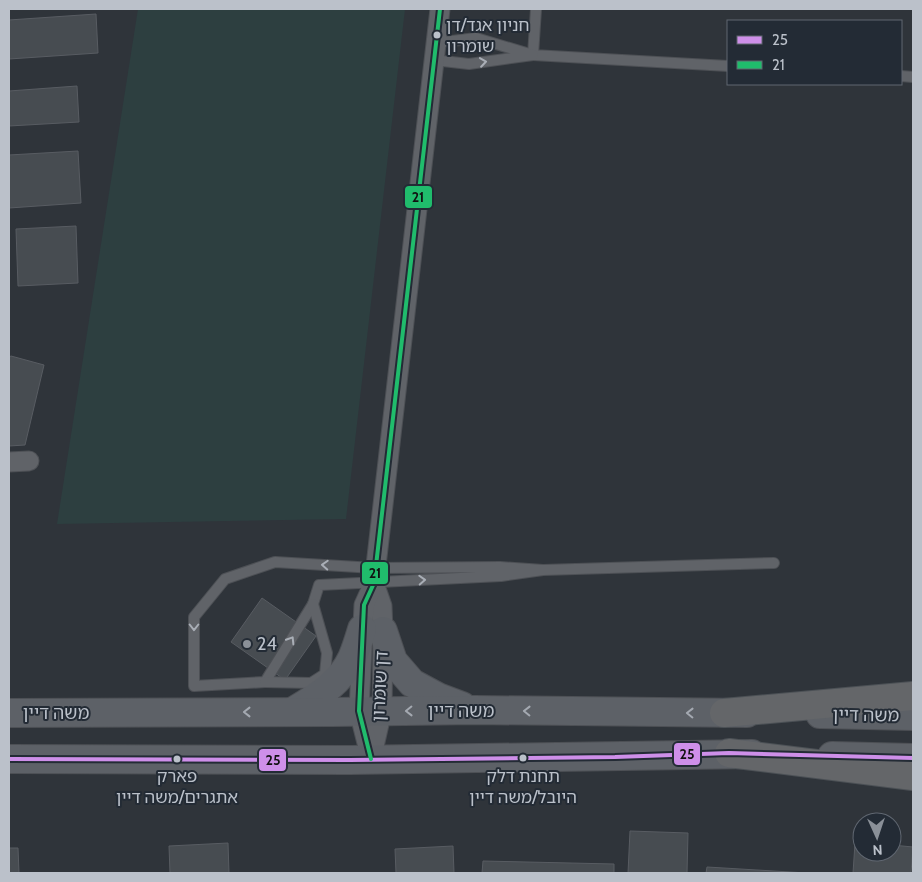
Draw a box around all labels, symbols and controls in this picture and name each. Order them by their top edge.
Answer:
place label: חניון אגד/דן שומרון [446,15,530,56]
legend [727,20,902,85]
marker: חניון אגד/דן שומרון [432,30,442,40]
text: 25 [772,31,788,49]
text: 21 [772,56,785,74]
one-way arrow [479,57,487,68]
line badge: 21 [404,185,433,209]
text: 21 [412,188,424,206]
one-way arrow [321,560,329,571]
line badge: 21 [361,561,389,585]
text: 21 [369,564,381,582]
one-way arrow [419,575,427,586]
one-way arrow [189,624,199,631]
place label: 24 [257,633,277,655]
one-way arrow [285,637,294,646]
marker: 24 [241,638,253,650]
street label: דן שומרון [367,650,393,722]
street label: משה דיין [428,700,494,722]
street label: משה דיין [23,702,89,724]
street label: משה דיין [832,703,900,727]
one-way arrow [405,706,412,716]
one-way arrow [523,706,530,716]
one-way arrow [242,707,250,717]
one-way arrow [685,707,693,718]
line badge: 25 [673,742,701,766]
text: 25 [680,745,694,763]
line badge: 25 [258,748,287,772]
text: 25 [266,751,280,769]
marker: תחנת דלק היובל/משה דיין [518,753,528,763]
marker: פארק אתגרים/משה דיין [172,754,182,764]
place label: פארק אתגרים/משה דיין [116,766,238,807]
place label: תחנת דלק היובל/משה דיין [469,766,577,807]
north arrow [852,812,902,862]
text: N [872,841,883,859]

